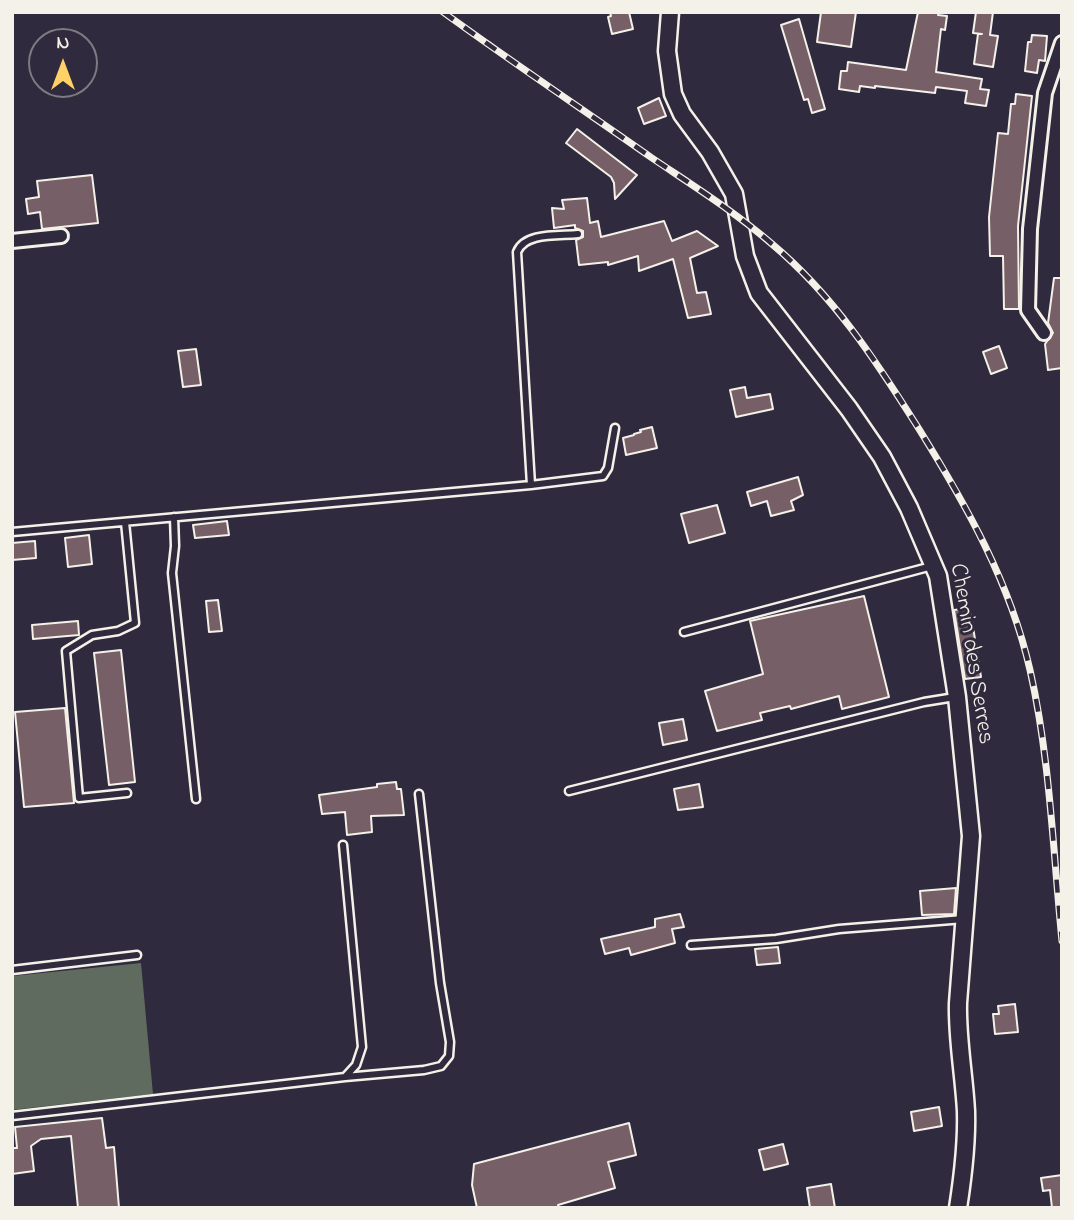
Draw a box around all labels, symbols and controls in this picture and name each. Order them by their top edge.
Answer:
north arrow [28,28,98,98]
text: N [57,30,69,57]
street label: Chemin des Serres [941,562,999,746]

